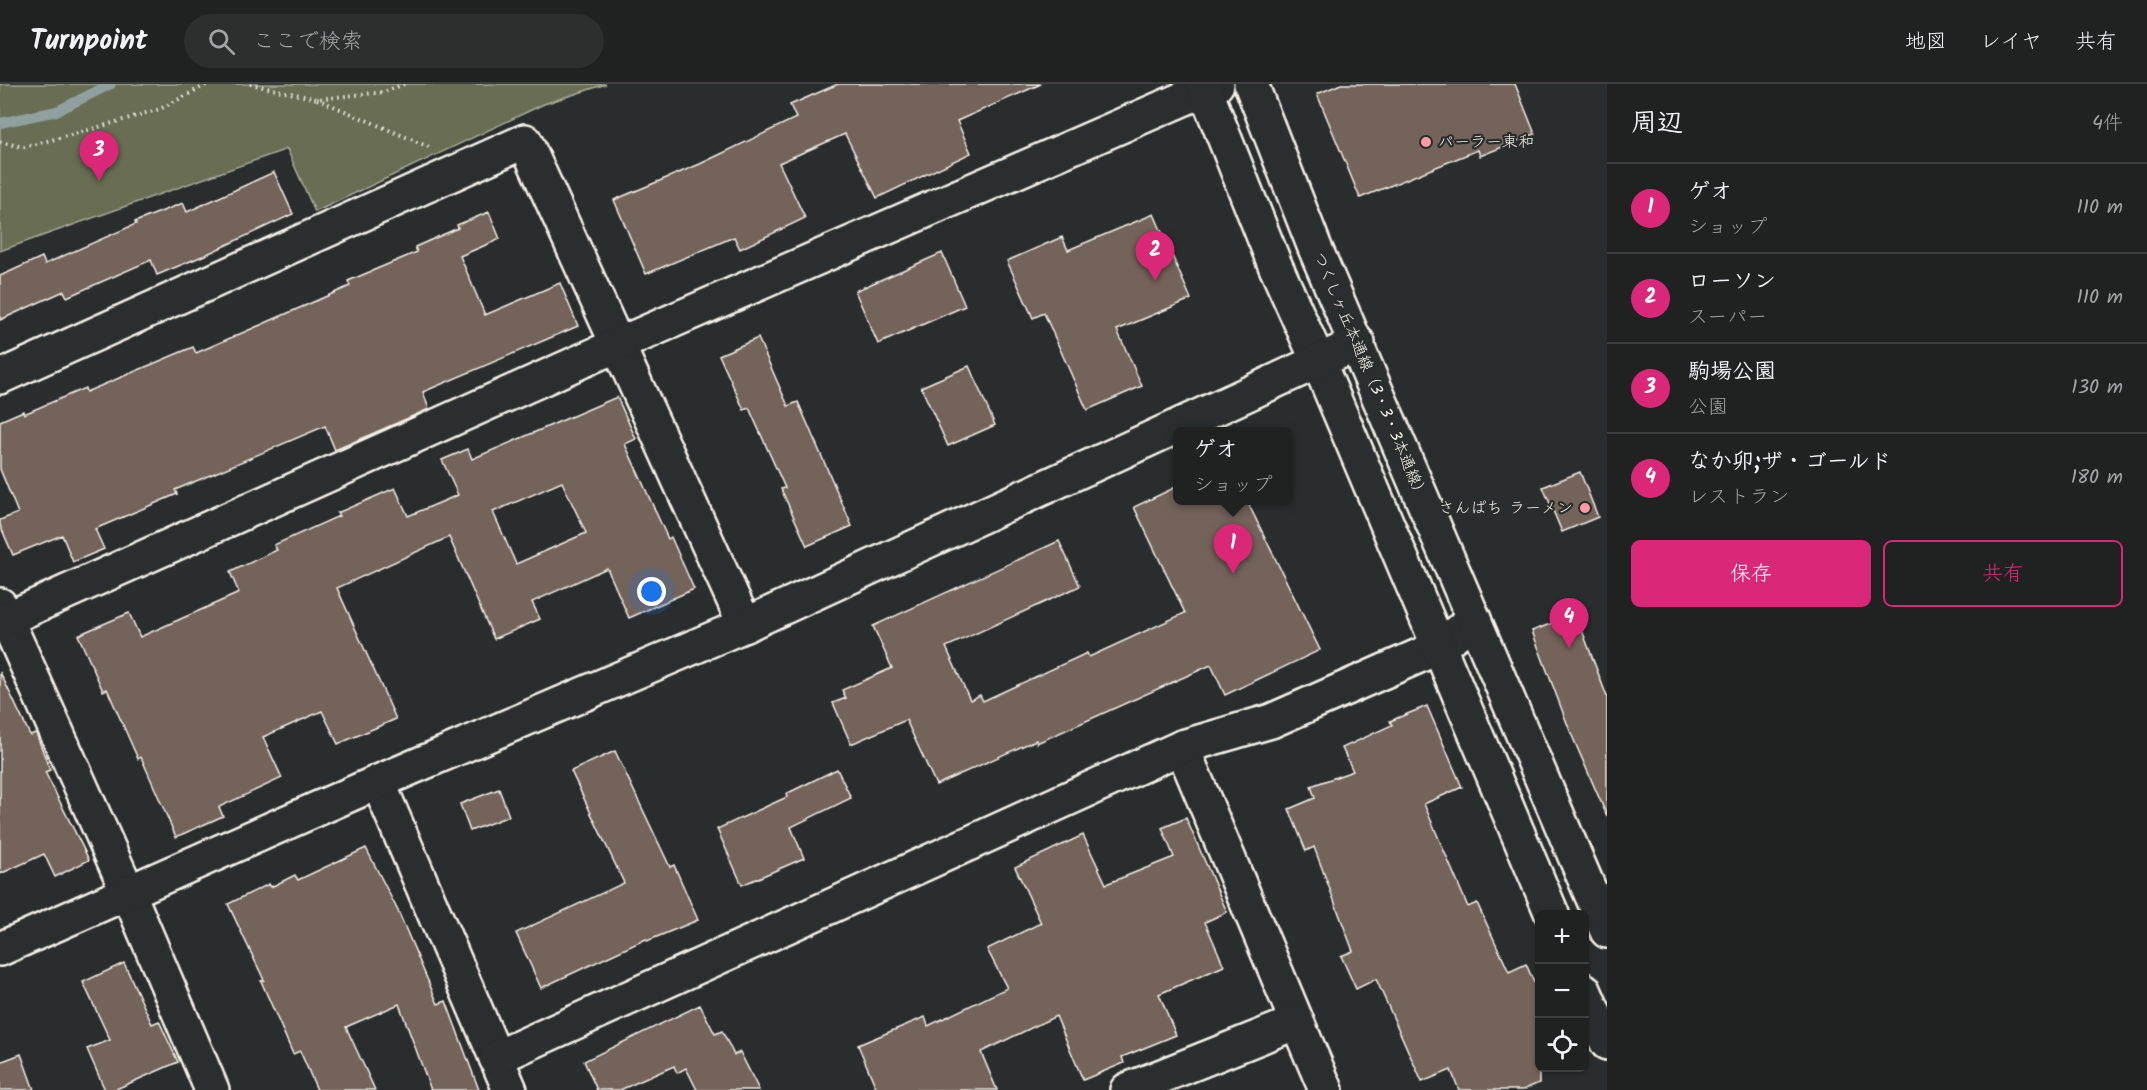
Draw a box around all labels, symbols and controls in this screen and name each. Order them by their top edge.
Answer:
search box [184,14,604,68]
text: Turnpoint [30,19,148,64]
icon: search [205,25,238,58]
text: ここで検索 [253,25,363,60]
text: 地図 [1905,26,1947,59]
text: レイヤ [1980,26,2042,59]
text: 共有 [2075,26,2117,59]
text: 周辺 [1631,103,1683,145]
text: 4件 [2092,108,2123,140]
place label: パーラー東和 [1438,130,1534,155]
pin: 3 [80,132,118,181]
marker: パーラー東和 [1419,135,1433,149]
text: ゲオ [1688,175,1732,210]
text: 1 [1647,192,1654,224]
text: 110 m [2077,192,2123,224]
text: ショップ [1688,212,1767,244]
pin: 2 [1136,232,1174,281]
street label: つくしヶ丘本通線（3・3・3本通線） [1306,248,1434,504]
text: ローソン [1688,265,1776,300]
text: 2 [1645,282,1656,314]
text: 110 m [2077,282,2123,314]
text: スーパー [1688,302,1767,334]
text: 駒場公園 [1688,355,1776,390]
text: 3 [1645,372,1656,404]
text: 130 m [2071,372,2123,404]
text: 公園 [1688,392,1728,424]
popup [1173,427,1293,505]
text: ゲオ [1193,433,1237,468]
text: なか卯;ザ・ゴールド [1688,445,1892,480]
text: 4 [1645,462,1656,494]
text: 180 m [2071,462,2123,494]
text: ショップ [1193,470,1273,502]
text: レストラン [1688,482,1790,514]
place label: さんぱち ラーメン [1439,496,1573,521]
marker: さんぱち ラーメン [1578,501,1592,515]
pin: 1 [1214,524,1252,574]
button: 保存 [1631,540,1871,607]
button: 共有 [1883,540,2123,607]
your location [637,577,666,606]
pin: 4 [1550,598,1588,648]
map controls [1535,910,1589,1072]
button: + [1535,910,1589,964]
button: − [1535,964,1589,1018]
button: locate [1535,1018,1589,1072]

